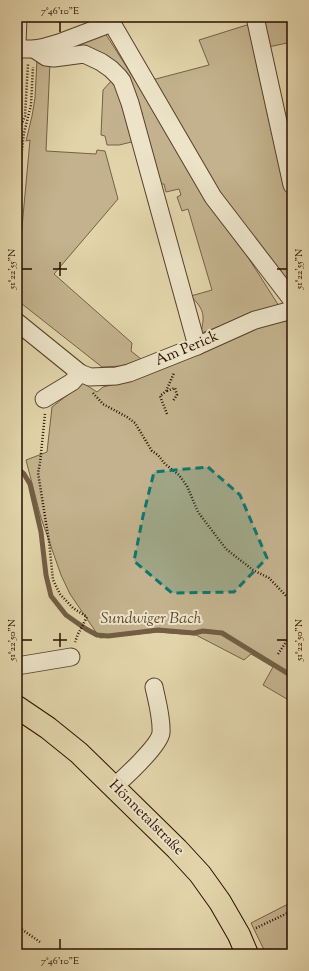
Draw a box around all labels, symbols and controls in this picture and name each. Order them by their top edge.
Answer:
text: 7°46'10"E [41,4,79,19]
text: 51°22'55"N [5,249,20,290]
text: 51°22'55"N [292,249,307,290]
street label: Am Perick [152,326,222,372]
water label: Sundwiger Bach [101,608,202,631]
text: 51°22'50"N [5,619,20,662]
text: 51°22'50"N [292,619,307,662]
street label: Hönnetalstraße [103,775,189,861]
text: 7°46'10"E [41,954,79,969]

